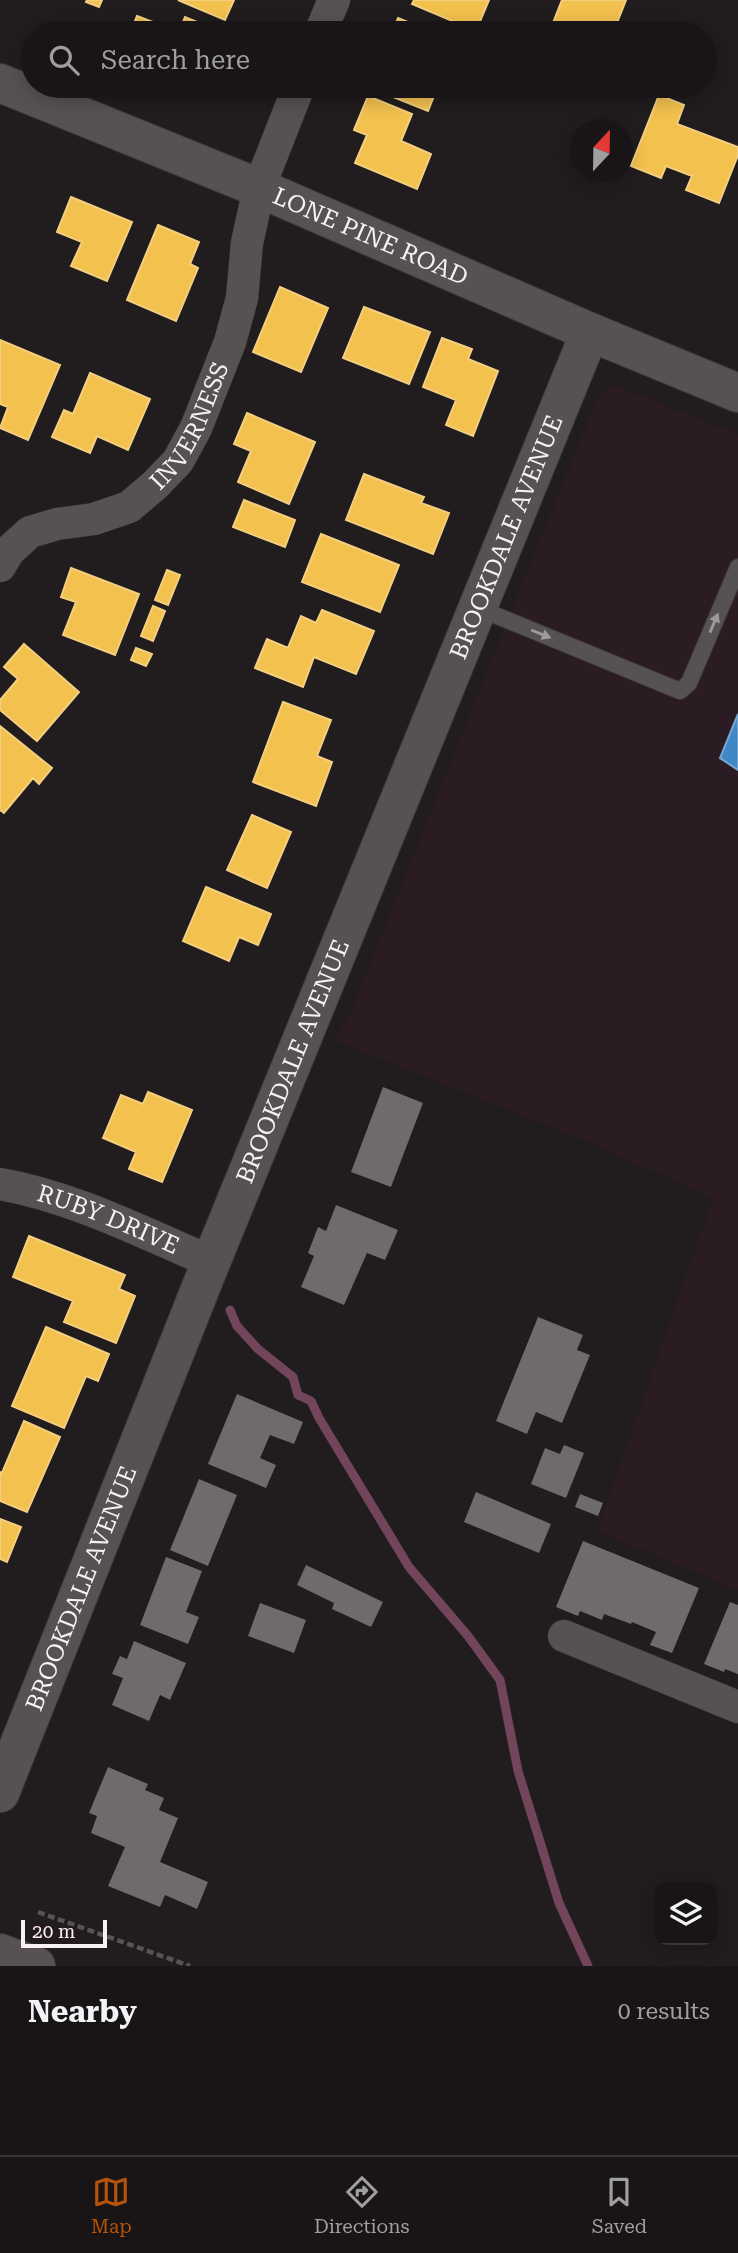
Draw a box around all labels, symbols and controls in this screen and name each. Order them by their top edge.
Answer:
search box [21,21,717,98]
icon: search [45,41,83,79]
text: Search here [101,45,250,75]
north arrow [570,119,633,182]
street label: LONE PINE ROAD [269,182,472,291]
street label: INVERNESS [144,358,235,495]
street label: BROOKDALE AVENUE [444,411,569,663]
one-way arrow [708,613,720,633]
one-way arrow [531,628,552,639]
street label: BROOKDALE AVENUE [231,935,355,1188]
street label: RUBY DRIVE [34,1179,183,1260]
street label: BROOKDALE AVENUE [20,1462,142,1715]
map controls [654,1882,717,1945]
button: layers [654,1882,717,1945]
scale bar [21,1917,107,1949]
text: 20 m [32,1920,75,1943]
text: Nearby [28,1994,137,2029]
text: 0 results [618,1998,710,2025]
tab: Map [91,2173,132,2238]
tab: Directions [314,2173,410,2238]
tab: Saved [592,2173,647,2238]

